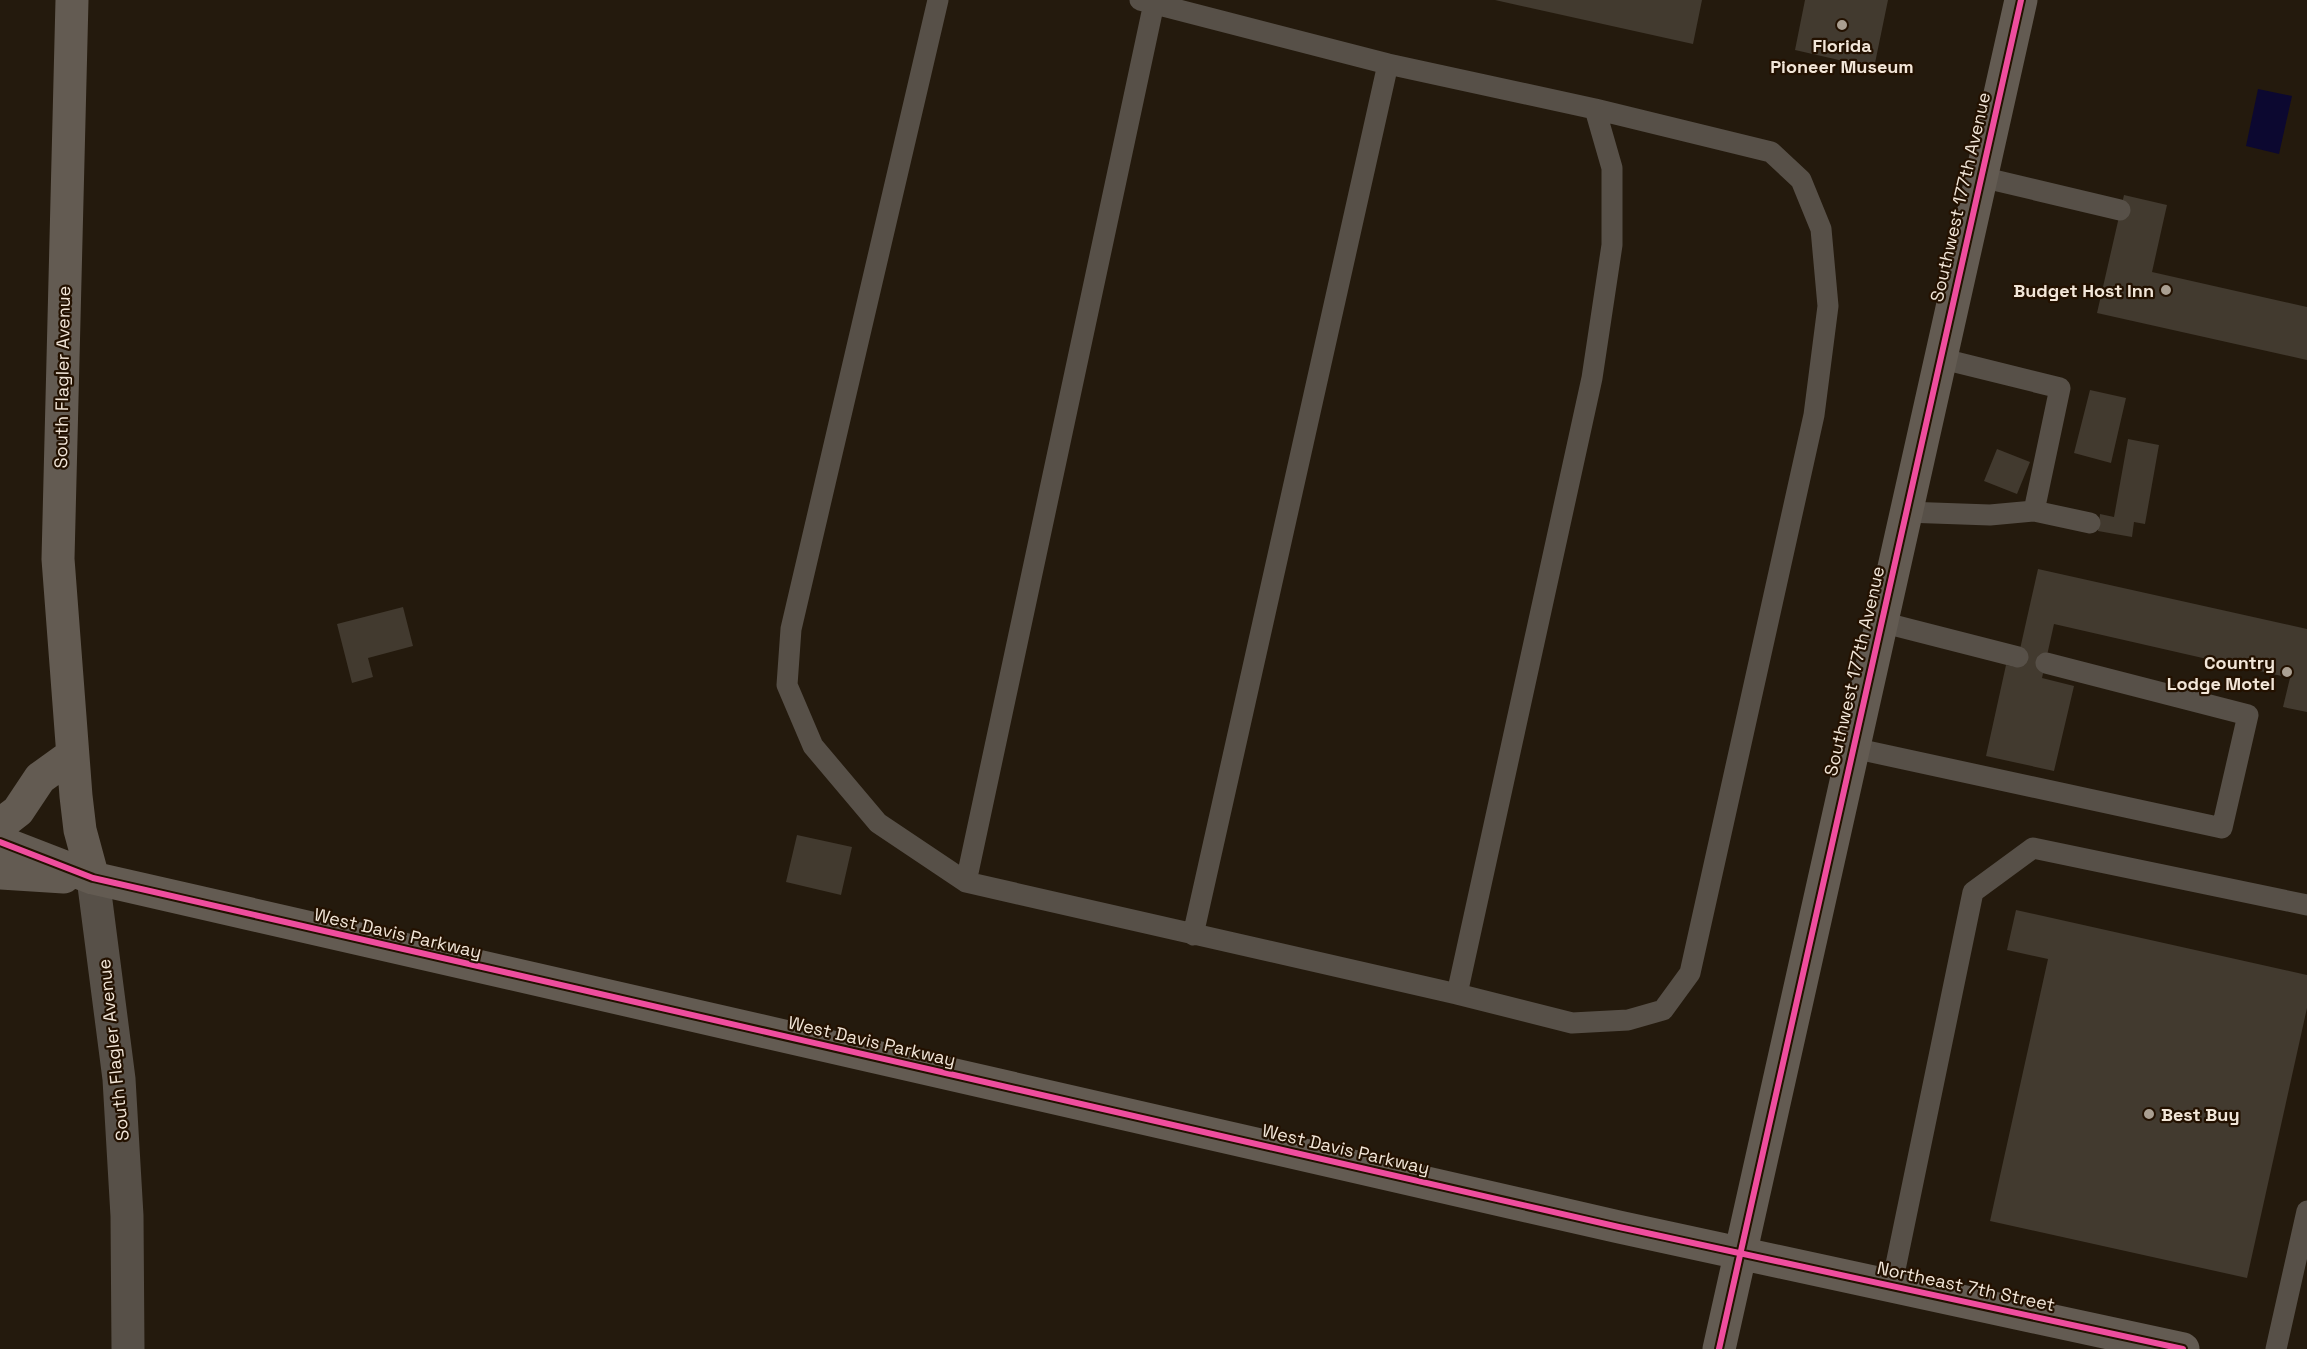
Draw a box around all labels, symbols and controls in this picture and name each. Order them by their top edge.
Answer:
marker: Florida Pioneer Museum [1835,18,1849,32]
place label: Florida Pioneer Museum [1770,34,1914,78]
street label: Southwest 177th Avenue [1925,90,1995,304]
place label: Budget Host Inn [2013,279,2154,302]
marker: Budget Host Inn [2159,283,2173,297]
street label: South Flagler Avenue [49,285,75,469]
street label: Southwest 177th Avenue [1819,564,1889,778]
place label: Country Lodge Motel [2167,651,2275,695]
marker: Country Lodge Motel [2280,665,2294,679]
street label: West Davis Parkway [312,903,484,963]
street label: South Flagler Avenue [92,958,134,1142]
street label: West Davis Parkway [786,1011,958,1071]
place label: Best Buy [2161,1103,2240,1126]
marker: Best Buy [2142,1107,2156,1121]
street label: West Davis Parkway [1260,1119,1432,1179]
street label: Northeast 7th Street [1875,1256,2057,1316]

